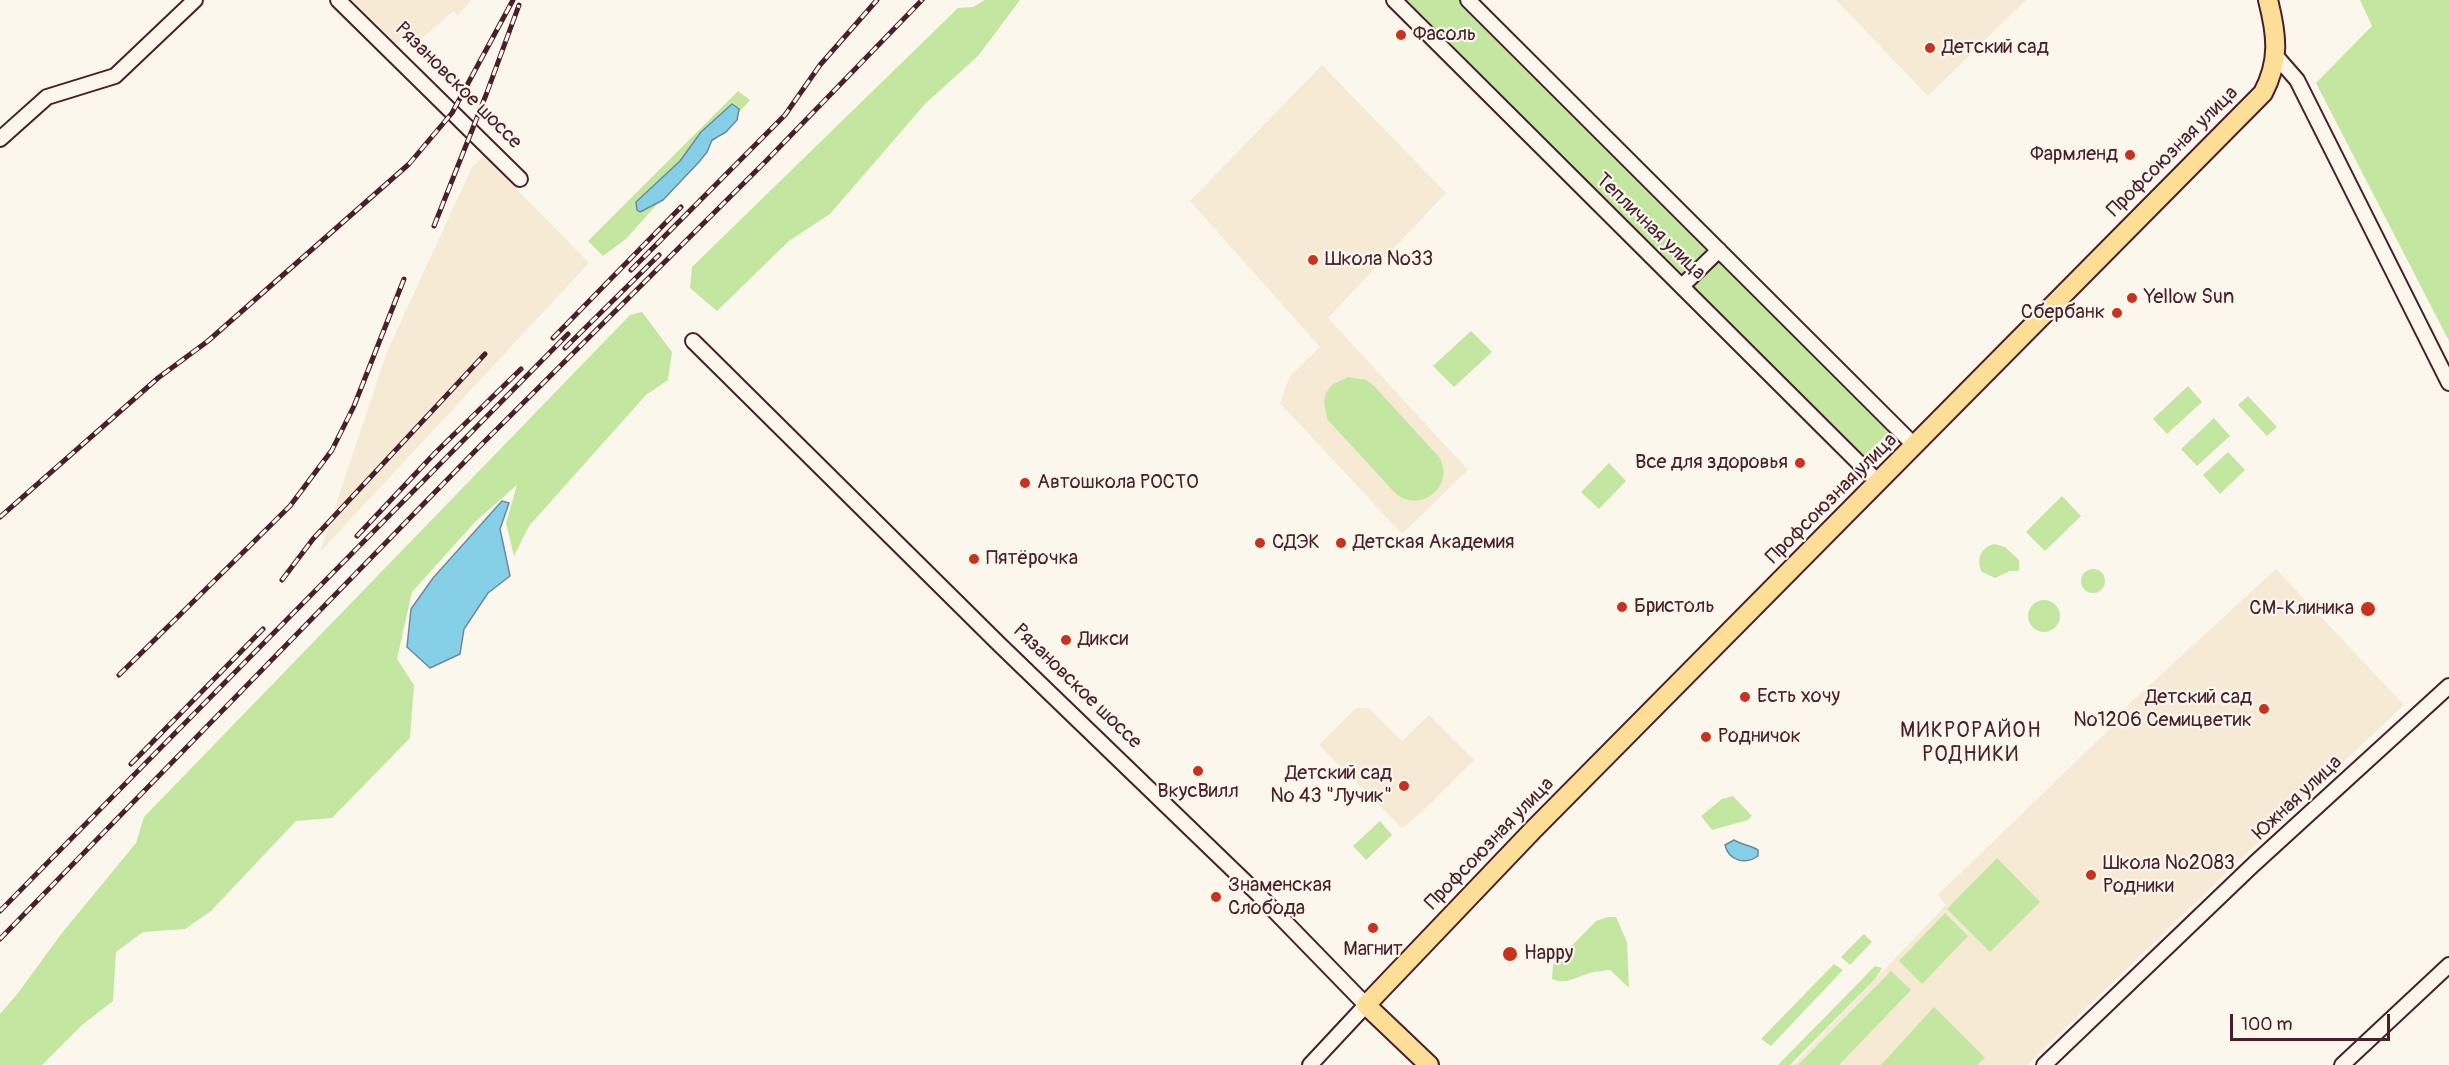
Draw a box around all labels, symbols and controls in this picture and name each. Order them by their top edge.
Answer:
street label: Рязановское шоссе [390,18,526,154]
place label: Фасоль [1413,23,1476,47]
marker: Фасоль [1394,28,1408,42]
place label: Детский сад [1942,36,2049,60]
marker: Детский сад [1923,41,1937,55]
street label: Профсоюзная улица [2103,82,2243,222]
place label: Фармленд [2030,143,2118,167]
marker: Фармленд [2123,148,2137,162]
street label: Тепличная улица [1590,169,1710,285]
place label: Школа №33 [1325,248,1433,272]
marker: Школа №33 [1306,253,1320,267]
place label: Yellow Sun [2144,286,2234,310]
marker: Yellow Sun [2125,291,2139,305]
place label: Сбербанк [2021,301,2105,325]
marker: Сбербанк [2110,306,2124,320]
street label: Профсоюзная улица [1762,429,1902,569]
place label: Все для здоровья [1635,451,1788,475]
marker: Все для здоровья [1793,456,1807,470]
place label: Автошкола РОСТО [1037,471,1199,495]
marker: Автошкола РОСТО [1018,476,1032,490]
place label: СДЭК [1272,531,1320,555]
place label: Детская Академия [1353,531,1514,555]
marker: СДЭК [1253,536,1267,550]
marker: Детская Академия [1334,536,1348,550]
place label: Пятёрочка [986,547,1078,571]
marker: Пятёрочка [967,552,981,566]
place label: Бристоль [1634,595,1715,619]
place label: СМ-Клиника [2249,597,2354,621]
marker: Бристоль [1615,600,1629,614]
marker: СМ-Клиника [2359,600,2377,618]
street label: Рязановское шоссе [1008,620,1146,754]
place label: Дикси [1078,628,1128,652]
marker: Дикси [1059,633,1073,647]
place label: Есть хочу [1757,685,1840,709]
place label: Детский сад №1206 Семицветик [2073,686,2252,733]
marker: Есть хочу [1738,690,1752,704]
marker: Детский сад №1206 Семицветик [2257,702,2271,716]
district label: МИКРОРАЙОН РОДНИКИ [1900,719,2042,769]
place label: Родничок [1718,725,1801,749]
marker: Родничок [1699,730,1713,744]
street label: Южная улица [2249,751,2347,845]
place label: Детский сад № 43 "Лучик" [1270,762,1392,809]
marker: ВкусВилл [1191,764,1205,778]
street label: Профсоюзная улица [1421,773,1559,915]
marker: Детский сад № 43 "Лучик" [1397,779,1411,793]
place label: ВкусВилл [1157,780,1239,804]
place label: Школа №2083 Родники [2103,852,2235,899]
marker: Школа №2083 Родники [2084,868,2098,882]
place label: Знаменская Слобода [1228,874,1331,921]
marker: Знаменская Слобода [1209,890,1223,904]
marker: Магнит [1366,921,1380,935]
place label: Магнит [1343,938,1403,962]
place label: Happy [1524,942,1573,966]
marker: Happy [1501,945,1519,963]
scale bar [2233,1002,2394,1040]
text: 100 m [2241,1013,2293,1036]

